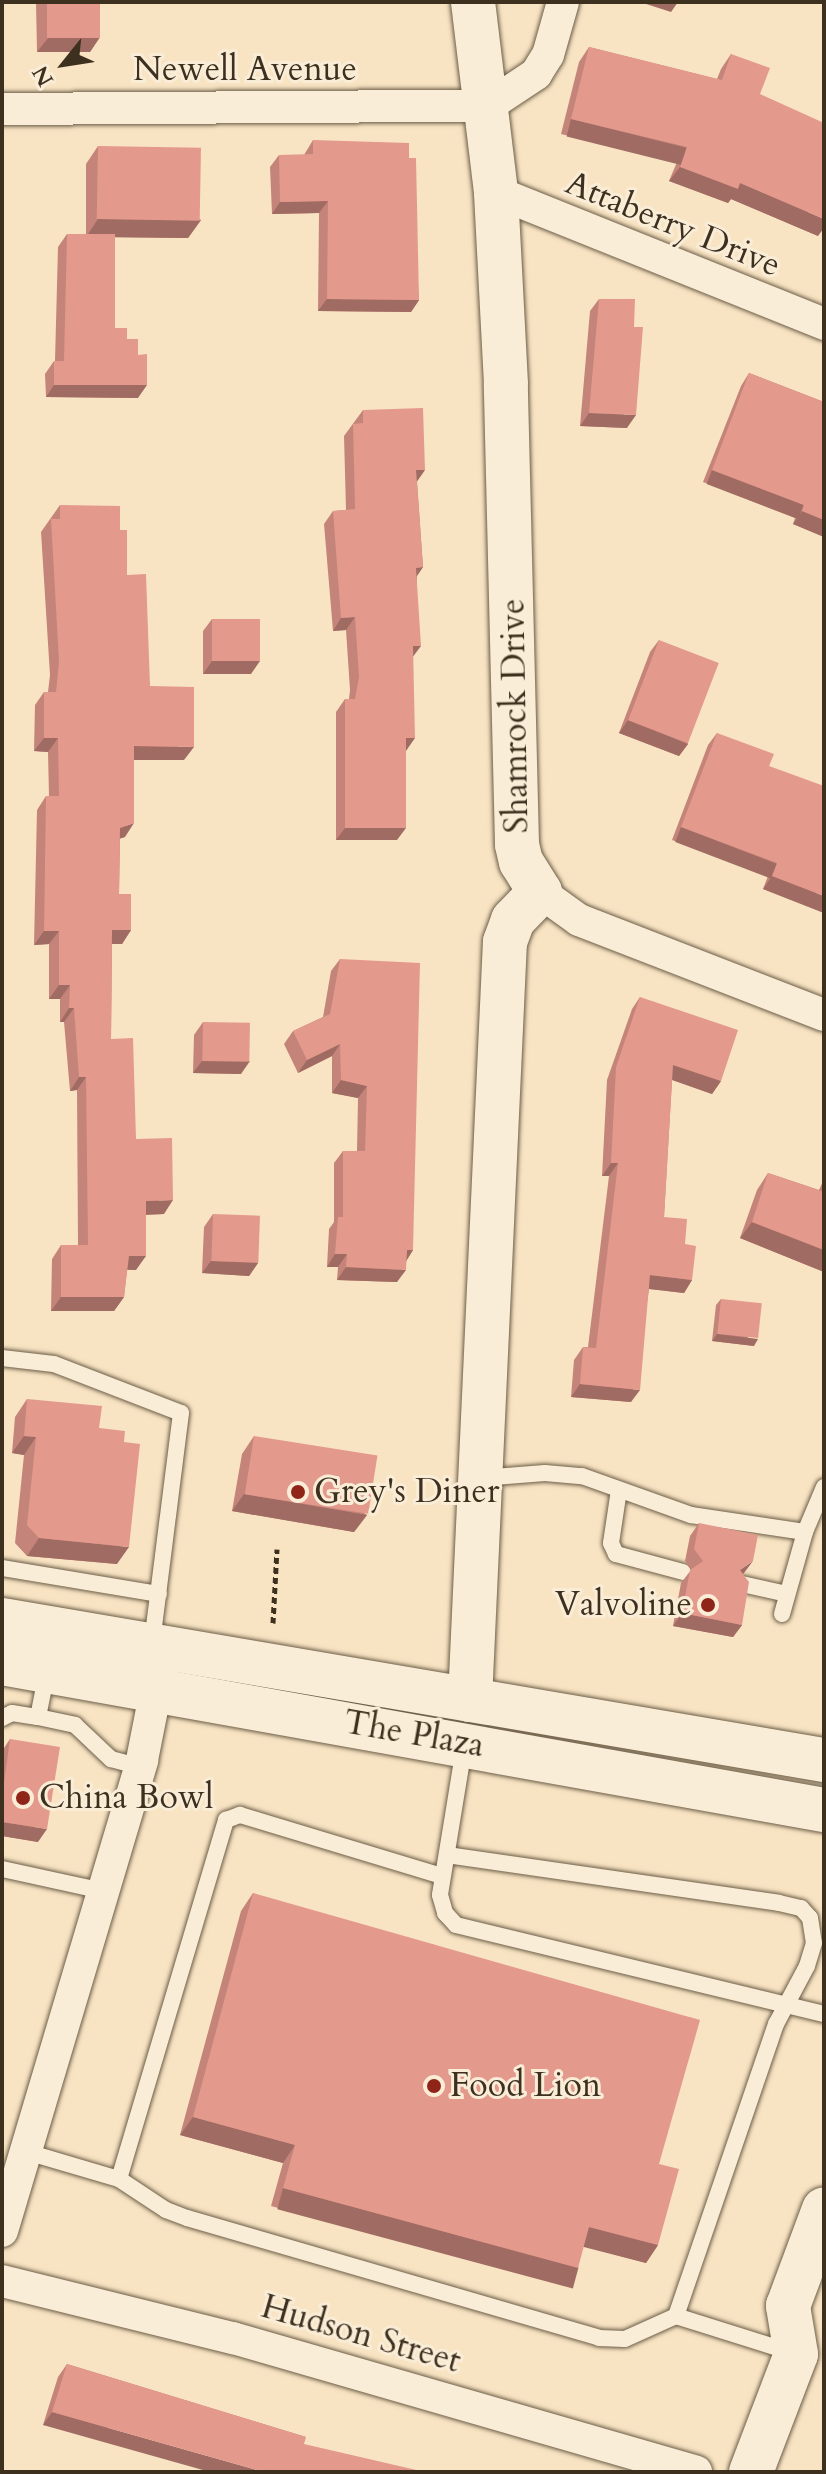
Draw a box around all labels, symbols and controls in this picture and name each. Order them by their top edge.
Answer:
north arrow [24,24,104,104]
street label: Newell Avenue [133,50,357,90]
text: N [25,60,61,92]
street label: Attaberry Drive [560,162,786,286]
street label: Shamrock Drive [493,598,537,834]
place label: Grey's Diner [314,1472,499,1512]
marker: Grey's Diner [289,1483,307,1501]
place label: Valvoline [555,1585,692,1625]
marker: Valvoline [699,1596,717,1614]
street label: The Plaza [341,1702,487,1766]
place label: China Bowl [39,1778,214,1818]
marker: China Bowl [14,1789,32,1807]
place label: Food Lion [450,2066,601,2106]
marker: Food Lion [425,2077,443,2095]
street label: Hudson Street [257,2286,465,2382]

